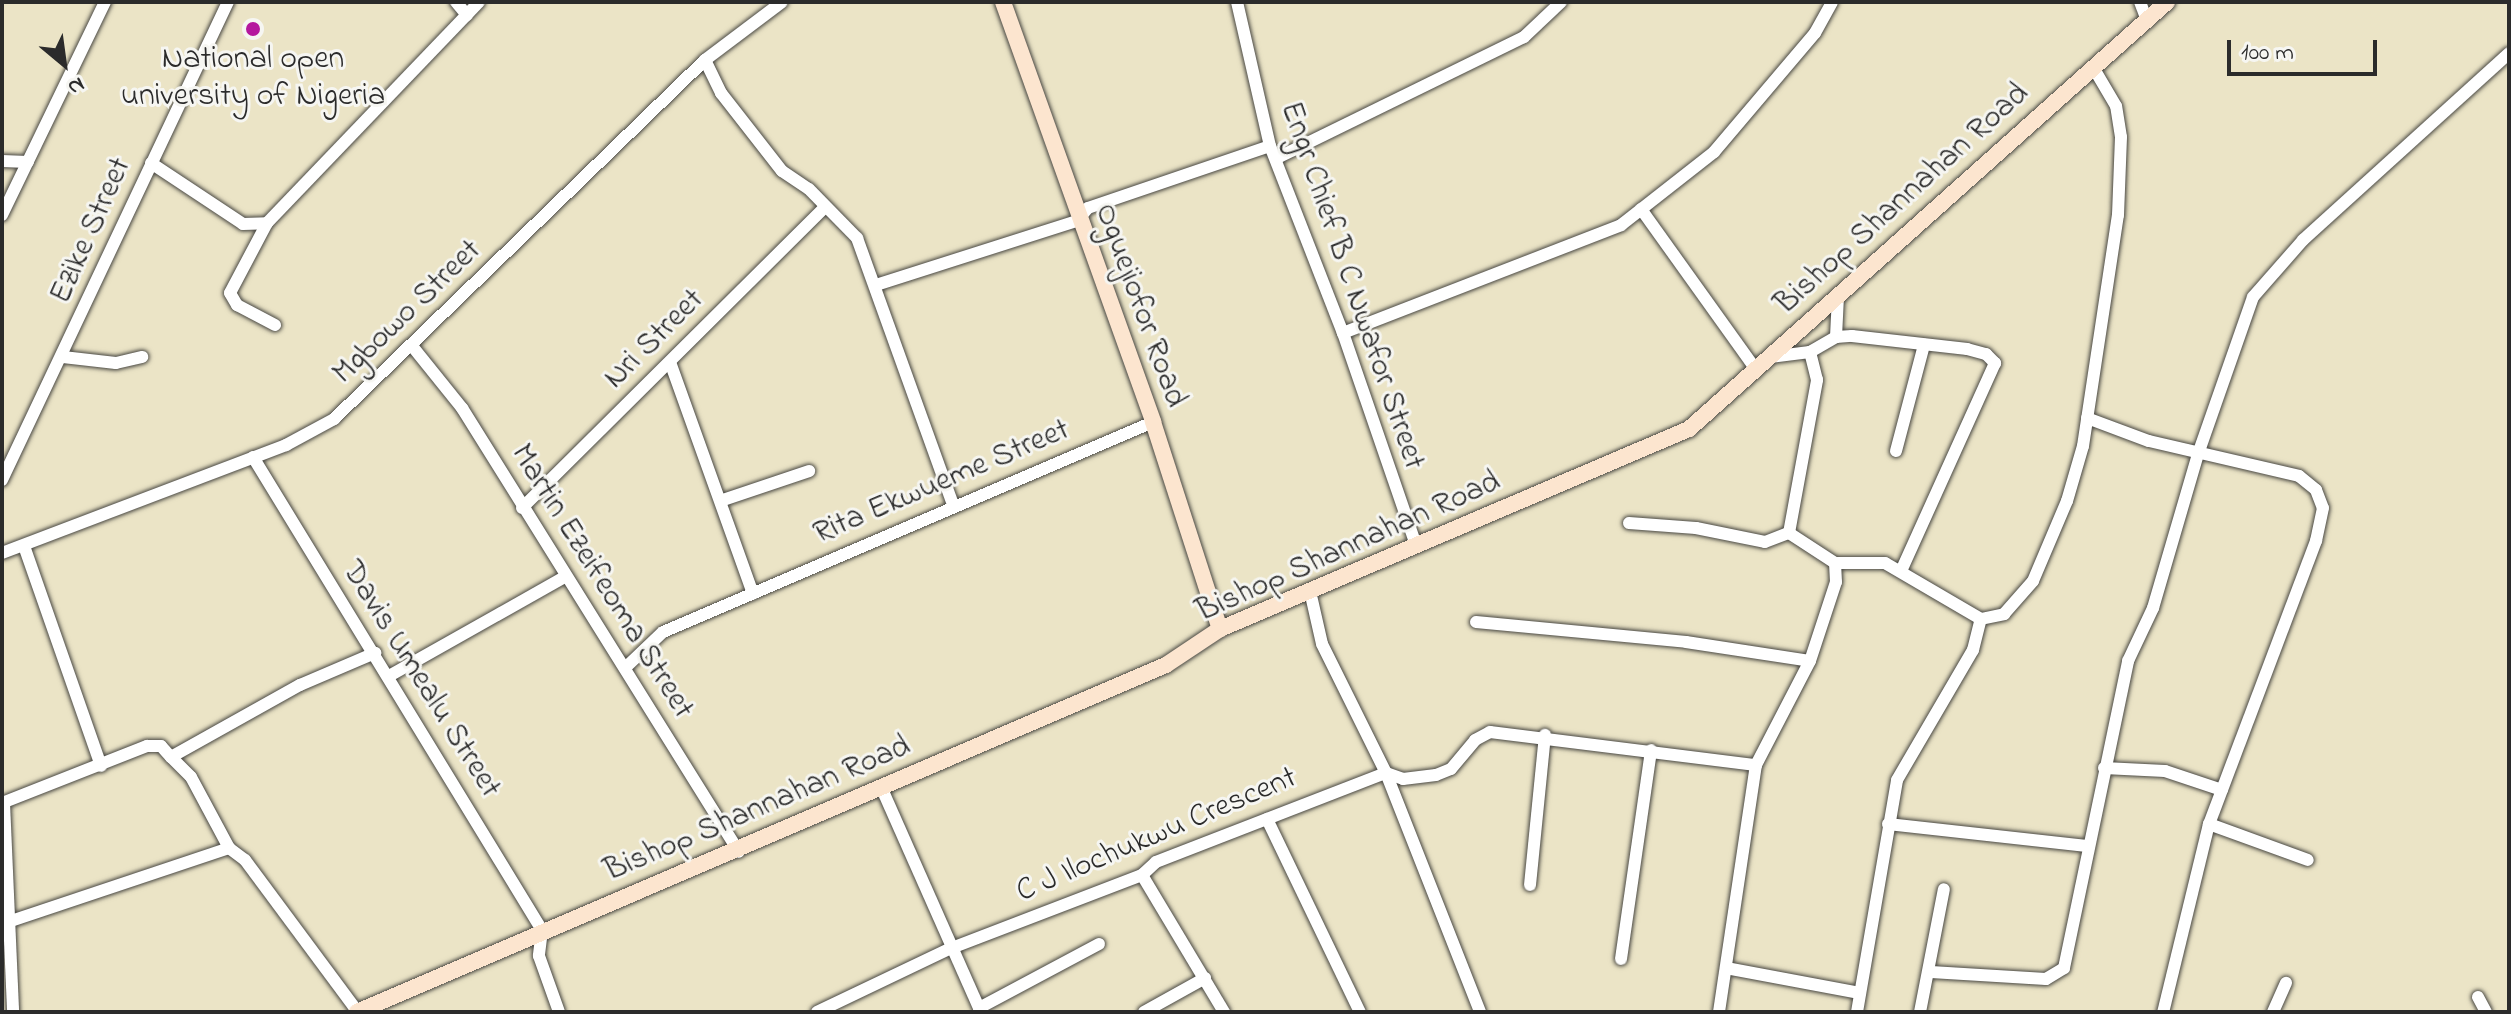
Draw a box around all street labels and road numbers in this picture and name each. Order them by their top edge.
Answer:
street label: Bishop Shannahan Road [1768,76,2038,324]
street label: Engr Chief B C Nwafor Street [1270,97,1432,475]
street label: Ezike Street [43,152,141,310]
street label: Oguejiofor Road [1084,199,1194,413]
street label: Mgbowo Street [326,232,490,394]
street label: Nri Street [597,282,713,398]
street label: Rita Ekwueme Street [808,412,1076,554]
street label: Martin Ezeifeoma Street [501,438,701,726]
street label: Bishop Shannahan Road [1191,464,1507,632]
street label: Davis Umealu Street [332,554,508,806]
street label: Bishop Shannahan Road [599,728,917,892]
street label: C J Ilochukwu Crescent [1011,760,1303,912]

